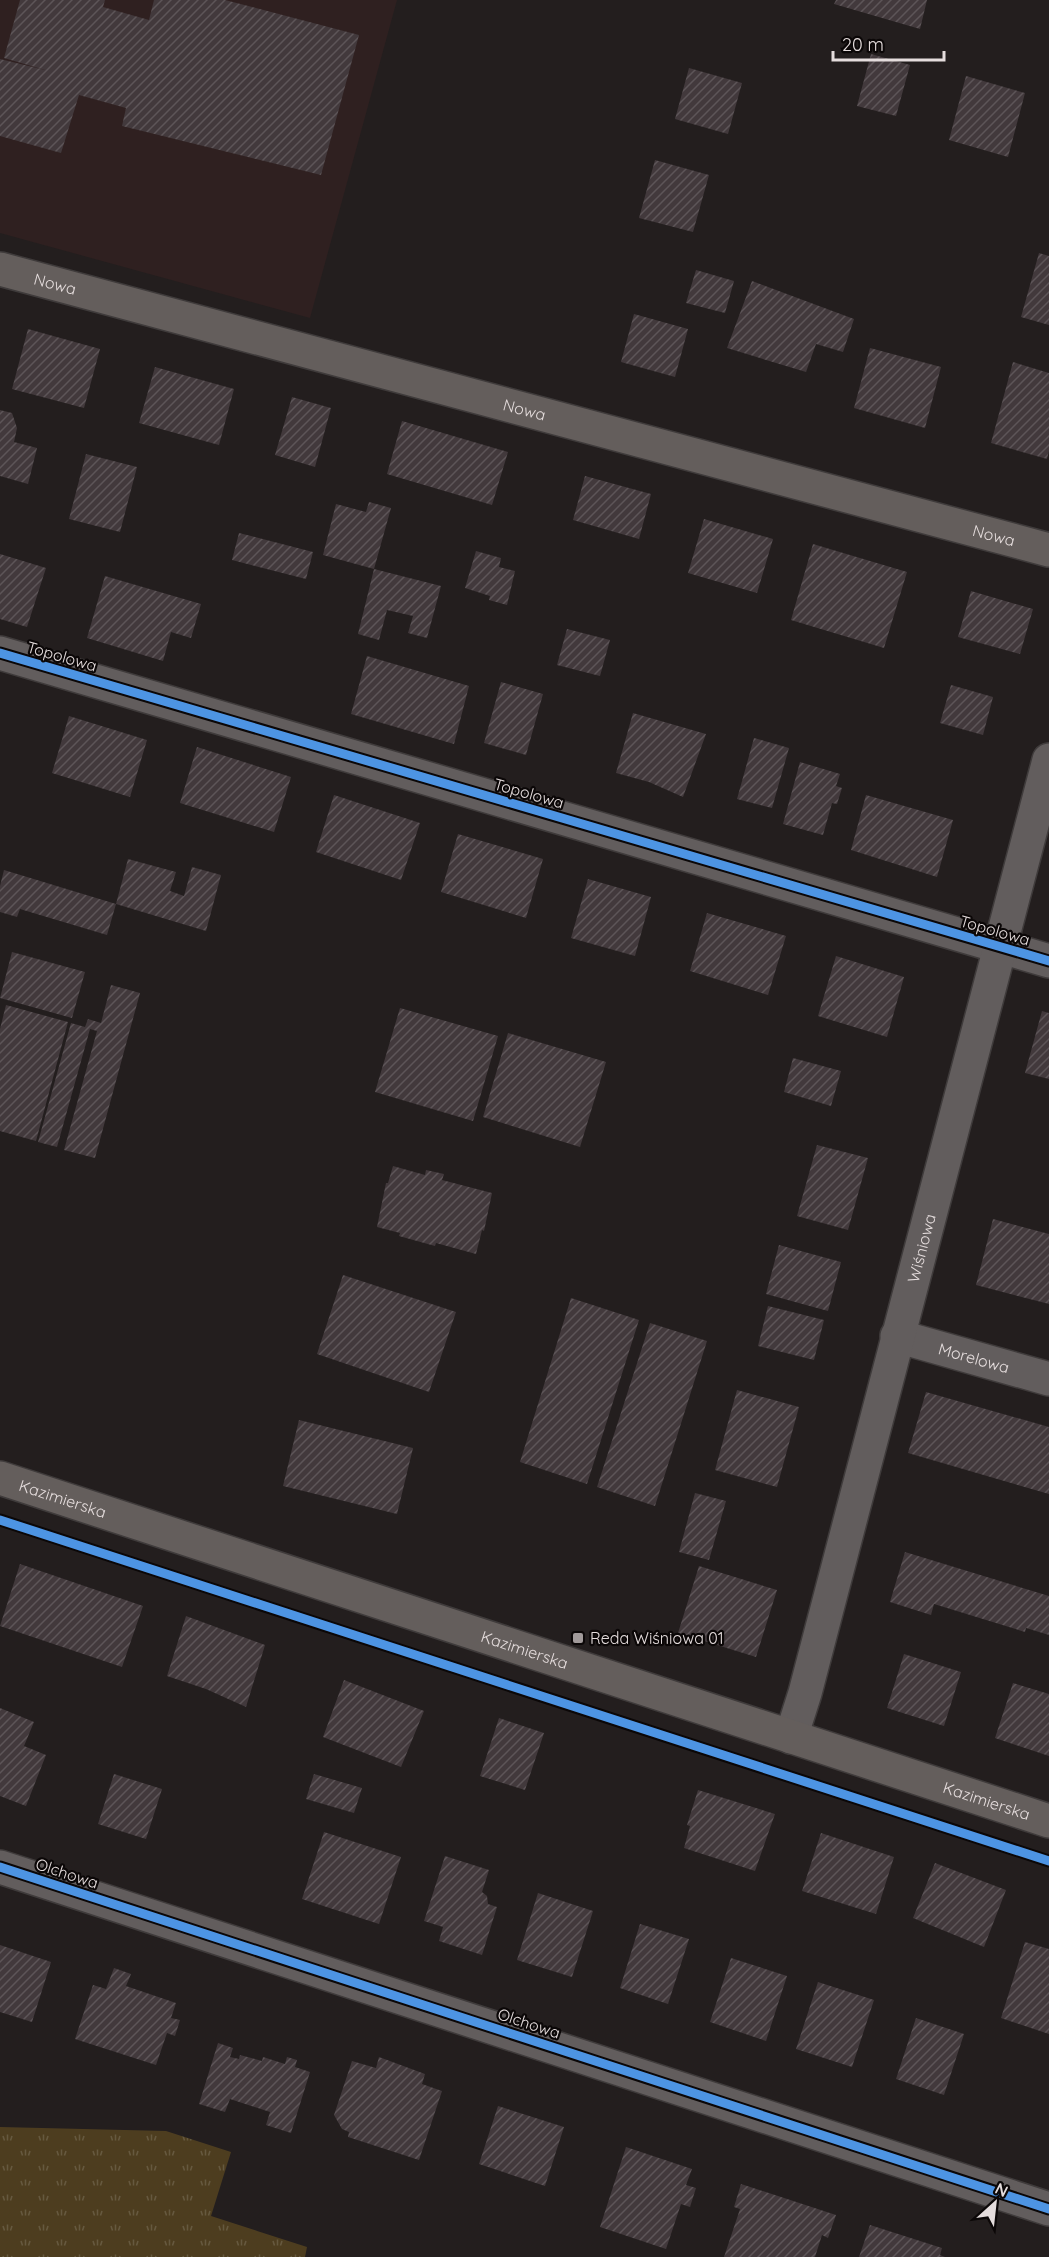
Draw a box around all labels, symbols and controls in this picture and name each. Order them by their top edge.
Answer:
scale bar [833,24,944,62]
text: 20 m [842,33,884,56]
street label: Nowa [32,269,78,299]
street label: Nowa [501,394,548,425]
street label: Nowa [971,520,1017,550]
street label: Topolowa [25,636,99,676]
street label: Topolowa [492,773,566,813]
street label: Topolowa [958,910,1032,950]
street label: Wiśniowa [903,1211,940,1285]
street label: Morelowa [936,1338,1012,1377]
street label: Kazimierska [17,1475,109,1522]
street label: Kazimierska [479,1626,571,1673]
place label: Reda Wiśniowa 01 [590,1628,724,1648]
marker: Reda Wiśniowa 01 [571,1631,585,1645]
street label: Kazimierska [940,1777,1033,1824]
street label: Olchowa [33,1854,101,1892]
street label: Olchowa [495,2004,563,2042]
north arrow [965,2173,1025,2233]
text: N [992,2178,1012,2201]

